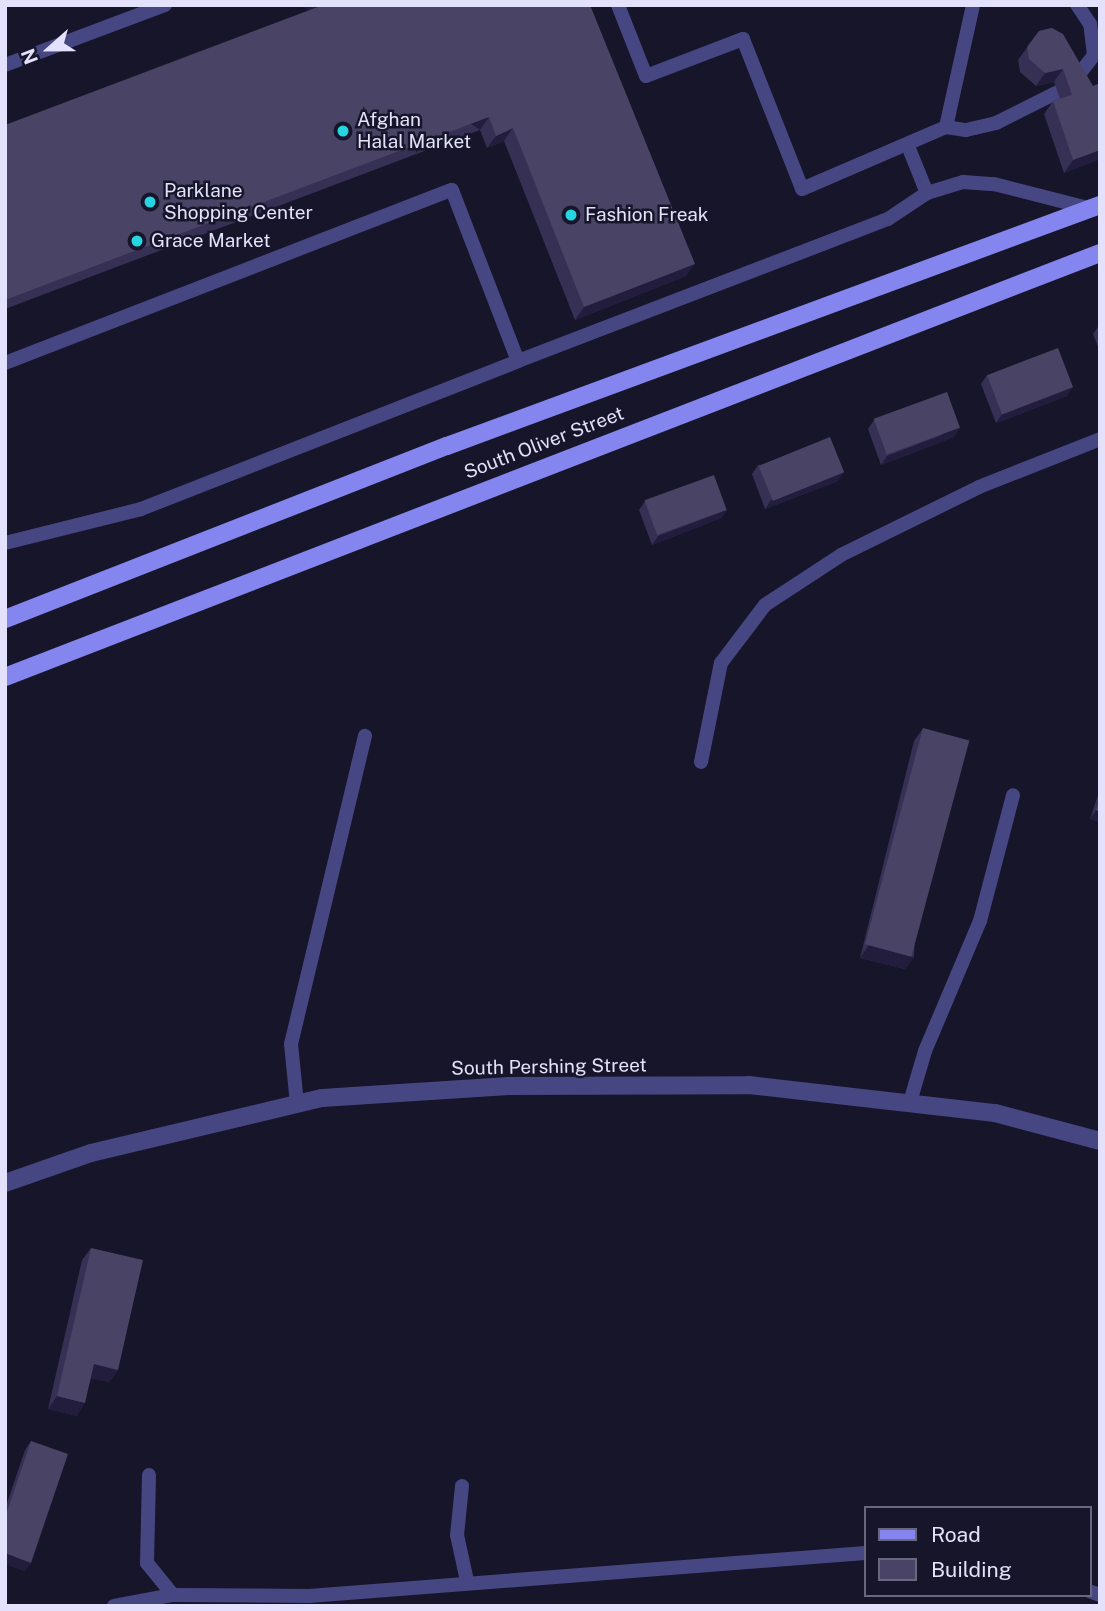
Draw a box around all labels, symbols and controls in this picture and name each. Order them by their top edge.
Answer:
north arrow [14,14,84,84]
text: N [16,46,42,67]
place label: Afghan Halal Market [357,109,471,153]
marker: Afghan Halal Market [335,123,351,139]
place label: Parklane Shopping Center [164,180,313,224]
marker: Parklane Shopping Center [142,194,158,210]
place label: Fashion Freak [585,204,708,226]
marker: Fashion Freak [563,207,579,223]
place label: Grace Market [151,230,271,252]
marker: Grace Market [129,233,145,249]
street label: South Oliver Street [461,402,627,484]
street label: South Pershing Street [451,1054,647,1080]
legend [864,1506,1091,1597]
text: Road [931,1522,981,1547]
text: Building [931,1557,1012,1582]

